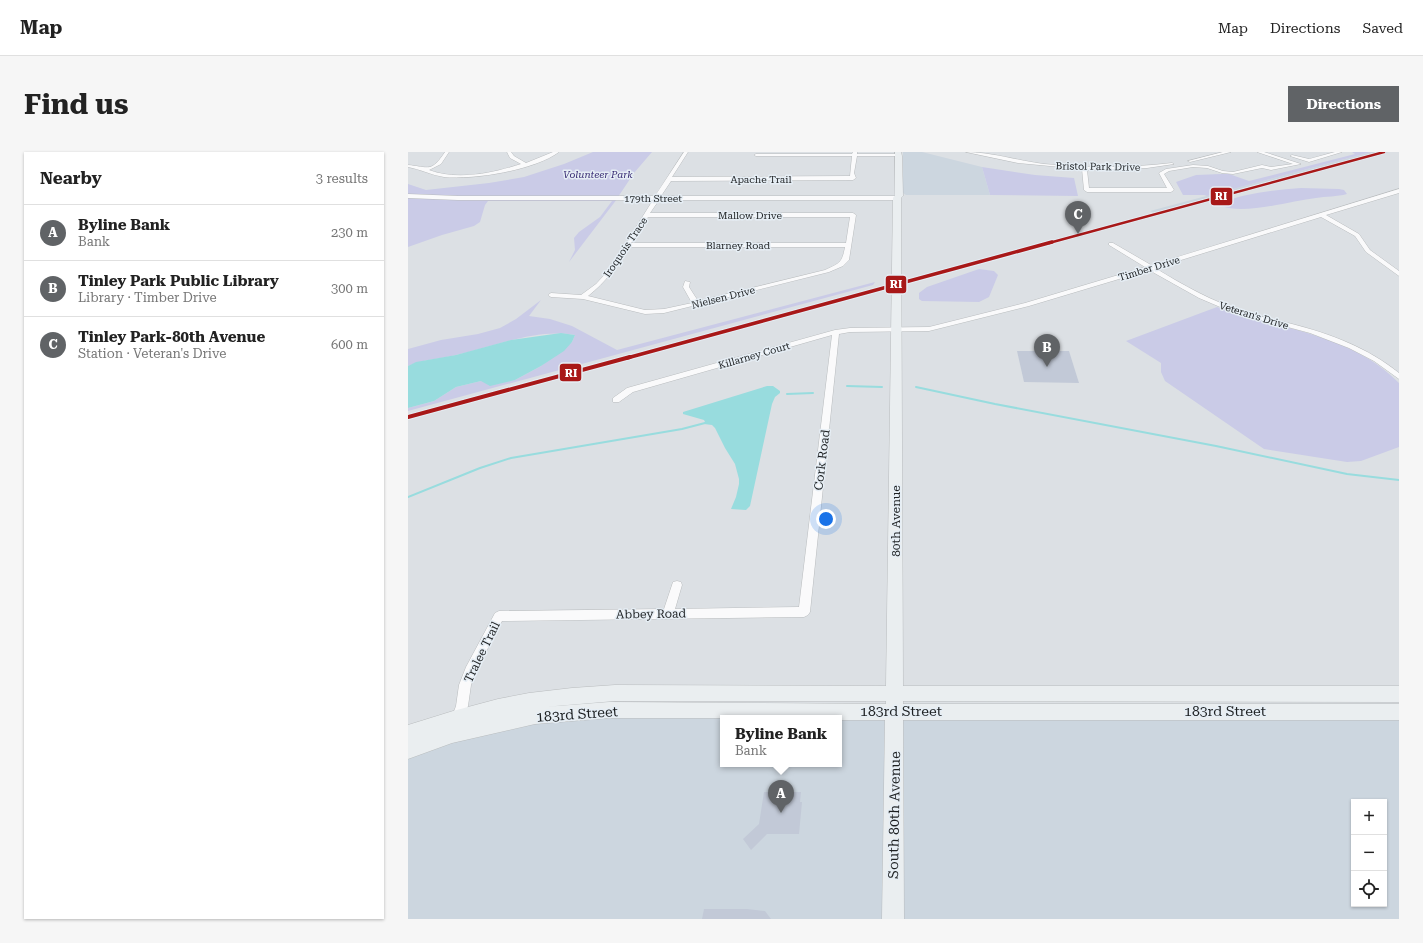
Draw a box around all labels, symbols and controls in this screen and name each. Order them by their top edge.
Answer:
text: Map [20,16,62,39]
text: Map [1218,20,1248,36]
text: Directions [1270,20,1340,36]
text: Saved [1362,20,1403,36]
button: Directions [1288,86,1399,122]
text: Find us [24,88,128,121]
street label: Bristol Park Drive [1055,160,1141,173]
text: Nearby [40,168,102,188]
park label: Volunteer Park [563,169,633,180]
text: 3 results [316,171,368,186]
street label: Apache Trail [730,174,792,185]
line badge: RI [1210,187,1233,206]
text: RI [1215,190,1228,203]
street label: 179th Street [624,193,682,204]
pin: C [1065,201,1091,234]
street label: Mallow Drive [718,210,782,221]
street label: Iroquois Trace [601,215,650,279]
text: Byline Bank [78,216,170,234]
text: A [48,225,58,240]
text: 230 m [331,225,368,240]
text: Bank [78,234,110,249]
street label: Blarney Road [706,240,771,251]
street label: Timber Drive [1117,254,1182,283]
text: Tinley Park Public Library [78,272,279,290]
line badge: RI [885,275,907,294]
text: RI [890,278,903,291]
text: B [48,281,58,296]
text: 300 m [331,281,368,296]
street label: Nielsen Drive [690,284,756,311]
text: Library · Timber Drive [78,290,217,305]
street label: Veteran's Drive [1218,300,1290,331]
text: Tinley Park-80th Avenue [78,328,265,346]
pin: B [1034,334,1060,367]
text: C [48,337,58,352]
text: 600 m [331,337,368,352]
street label: Killarney Court [717,340,791,371]
text: Station · Veteran's Drive [78,346,226,361]
line badge: RI [559,363,582,382]
text: RI [565,367,578,380]
street label: Cork Road [811,429,833,491]
street label: 80th Avenue [889,485,903,557]
your location [816,509,836,529]
street label: Abbey Road [616,606,686,622]
street label: Tralee Trail [461,619,503,685]
street label: 183rd Street [536,703,618,725]
street label: 183rd Street [860,703,942,719]
street label: 183rd Street [1184,703,1266,719]
popup [720,715,842,767]
text: Byline Bank [735,725,827,743]
text: Bank [735,743,767,758]
street label: South 80th Avenue [885,751,903,879]
pin: A [768,780,794,813]
map controls [1351,799,1387,907]
button: + [1351,799,1387,835]
button: − [1351,835,1387,871]
button: locate [1351,871,1387,907]

